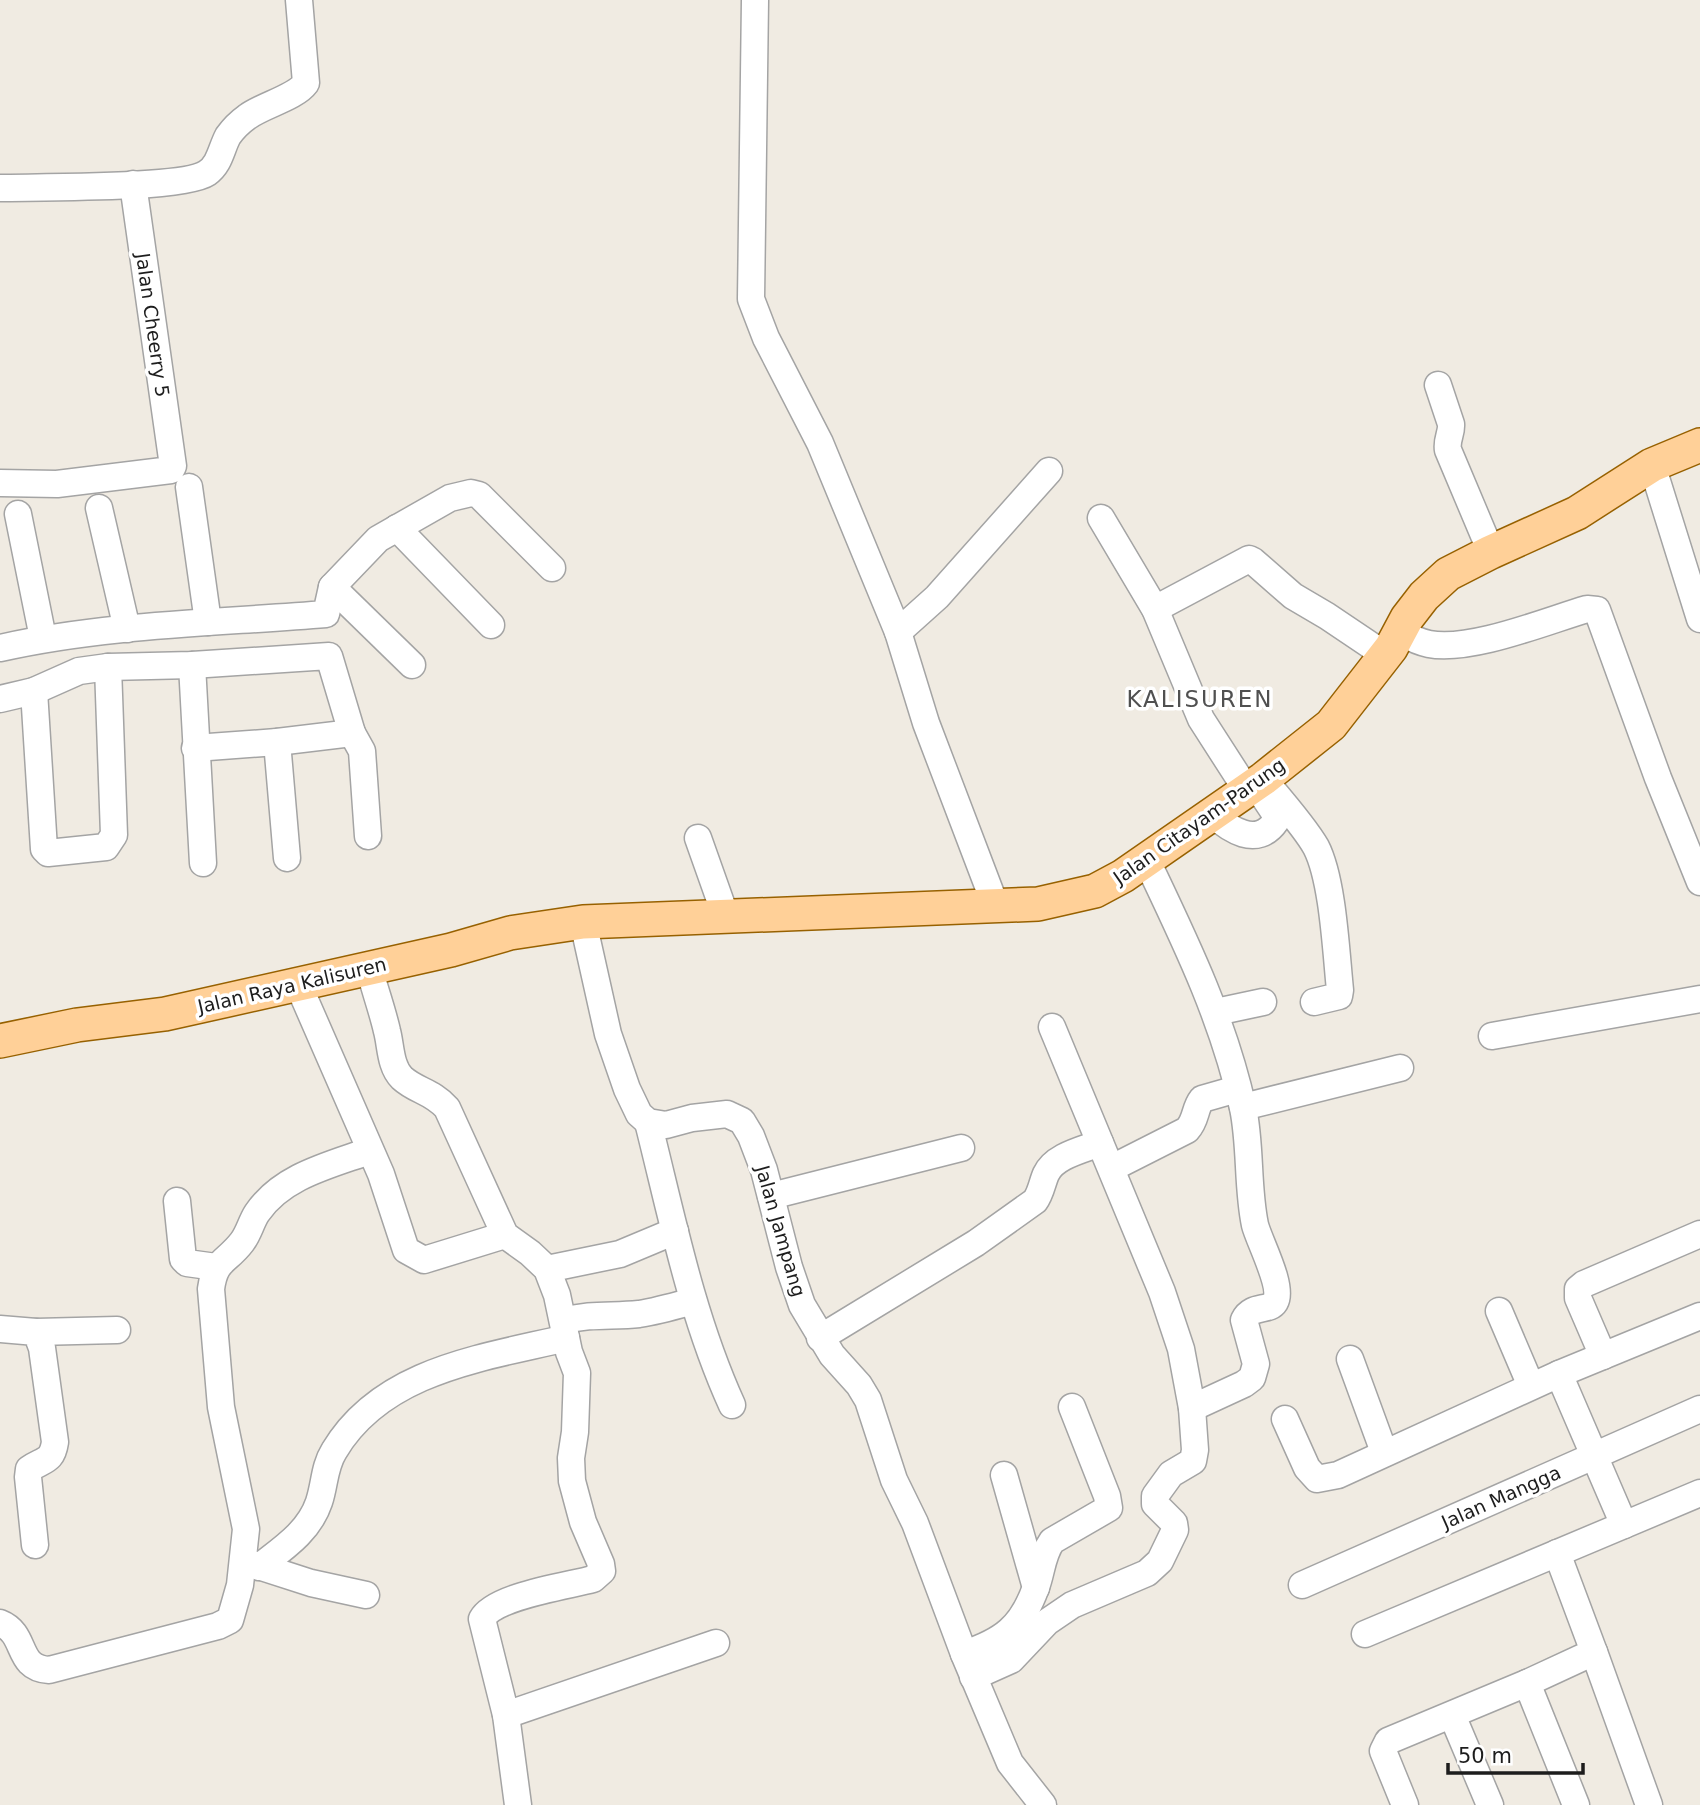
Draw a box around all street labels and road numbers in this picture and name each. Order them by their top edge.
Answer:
street label: Jalan Cheerry 5 [132,250,174,399]
street label: Jalan Citayam-Parung [1108,753,1289,889]
street label: Jalan Raya Kalisuren [195,953,389,1018]
street label: Jalan Jampang [751,1162,810,1299]
street label: Jalan Mangga [1437,1461,1564,1534]

